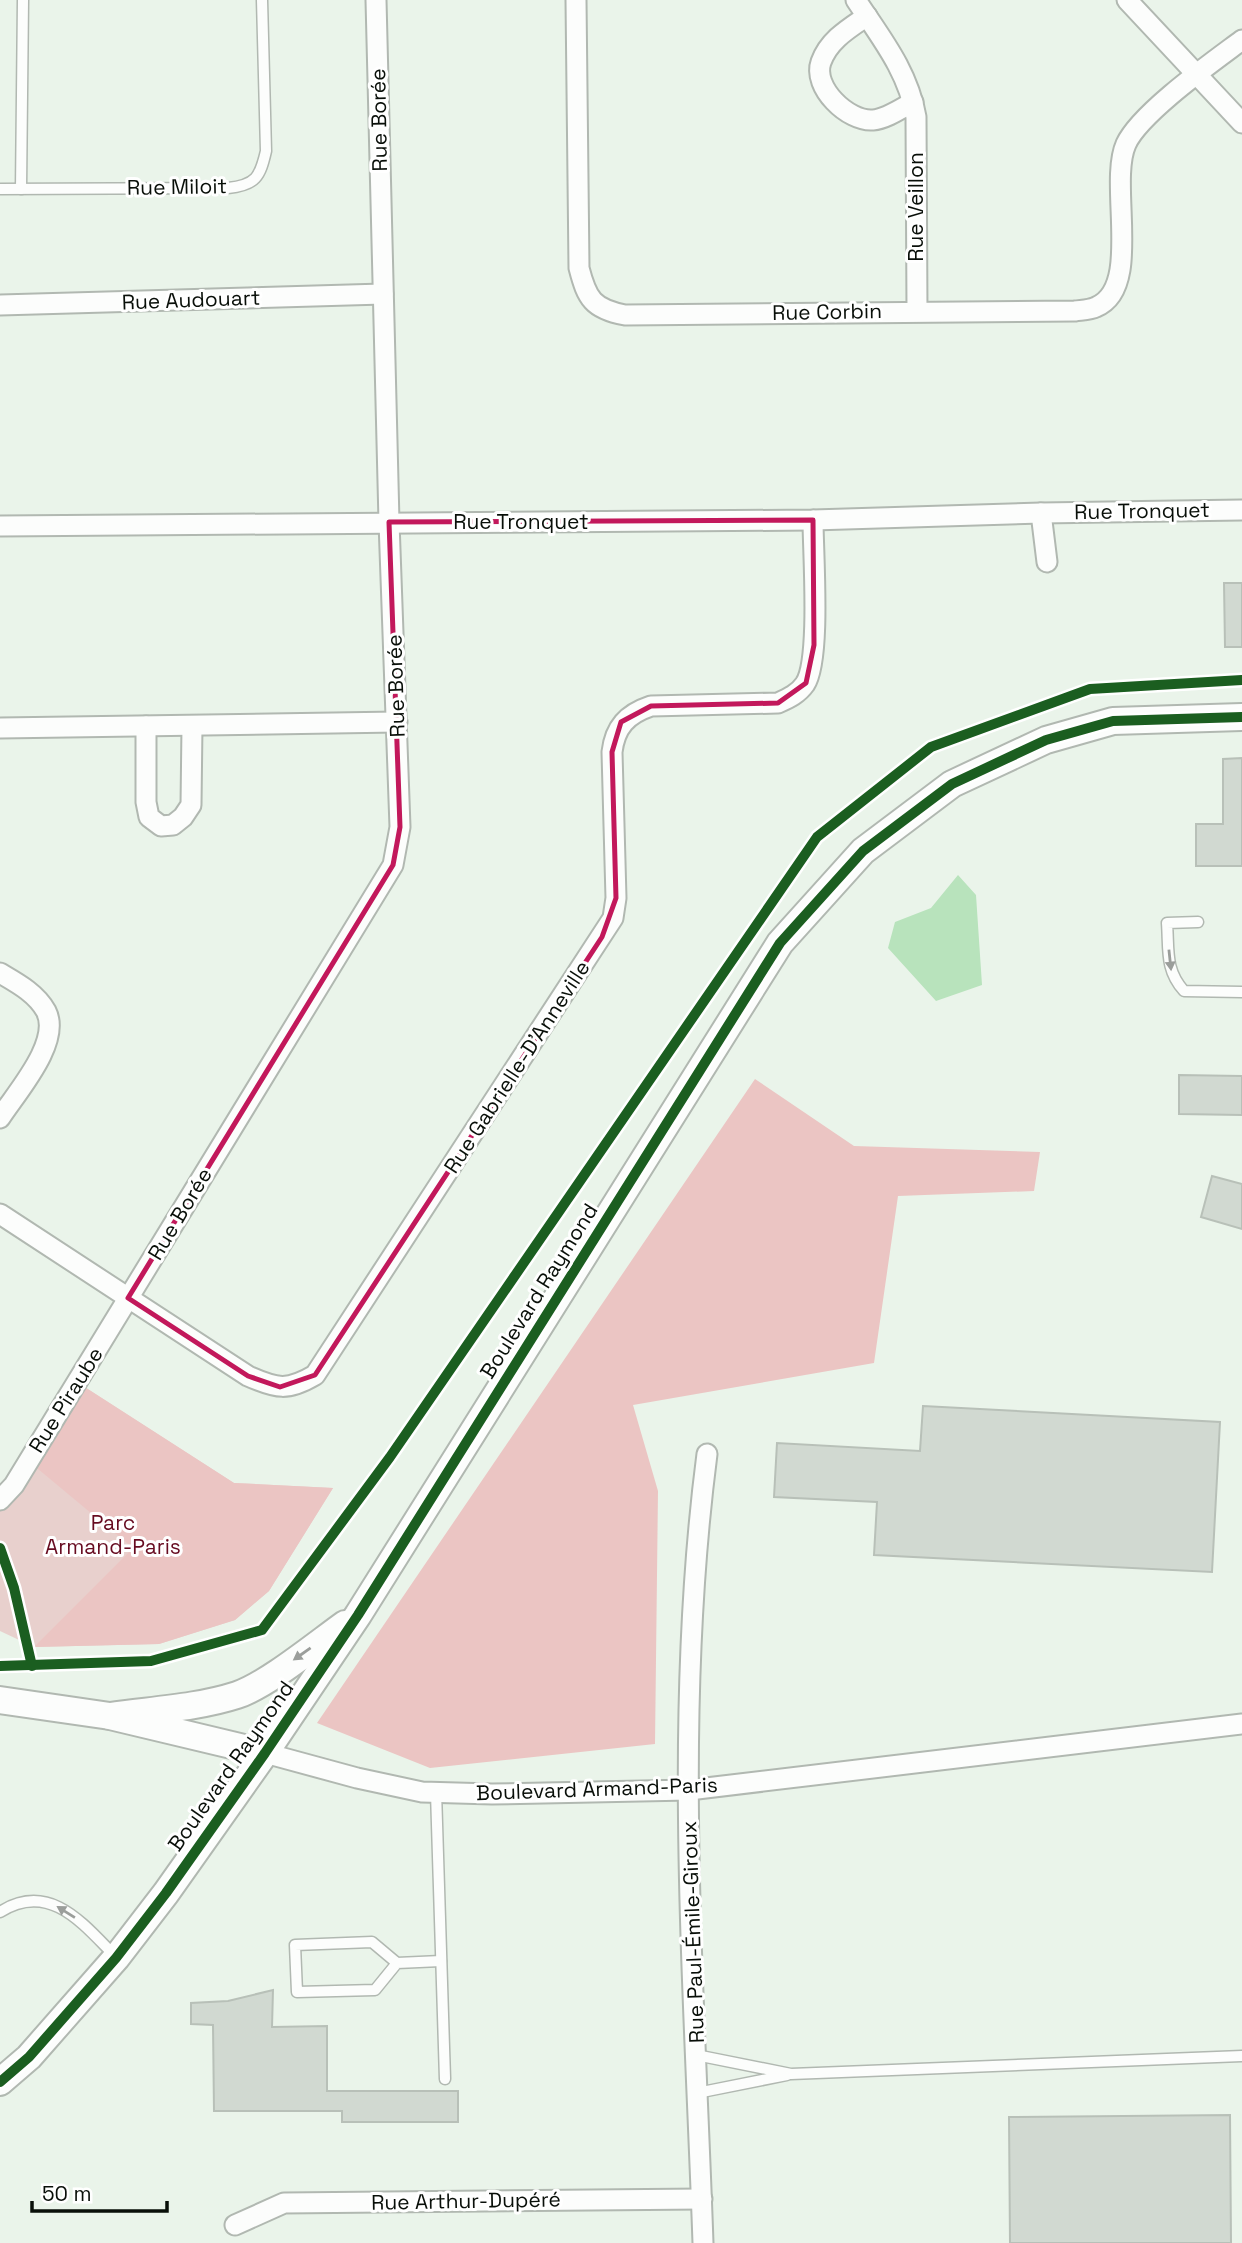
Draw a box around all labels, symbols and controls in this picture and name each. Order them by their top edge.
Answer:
street label: Rue Borée [364,68,393,172]
street label: Rue Veillon [902,152,929,262]
street label: Rue Miloit [127,172,227,201]
street label: Rue Audouart [121,284,261,315]
street label: Rue Corbin [772,297,882,326]
street label: Rue Tronquet [1074,496,1210,525]
street label: Rue Tronquet [453,508,589,535]
street label: Rue Borée [380,634,411,738]
one-way arrow [1165,949,1176,971]
street label: Rue Gabrielle-D'Anneville [438,955,596,1178]
street label: Rue Borée [141,1163,218,1265]
street label: Boulevard Raymond [474,1198,603,1383]
street label: Rue Piraube [22,1342,109,1458]
park label: Parc Armand-Paris [45,1509,181,1560]
one-way arrow [293,1647,311,1661]
street label: Boulevard Raymond [162,1675,300,1856]
street label: Boulevard Armand-Paris [476,1771,718,1806]
street label: Rue Paul-Émile-Giroux [675,1820,710,2044]
one-way arrow [56,1905,76,1918]
scale bar [32,2170,166,2214]
text: 50 m [42,2180,92,2207]
street label: Rue Arthur-Dupéré [371,2185,561,2216]

